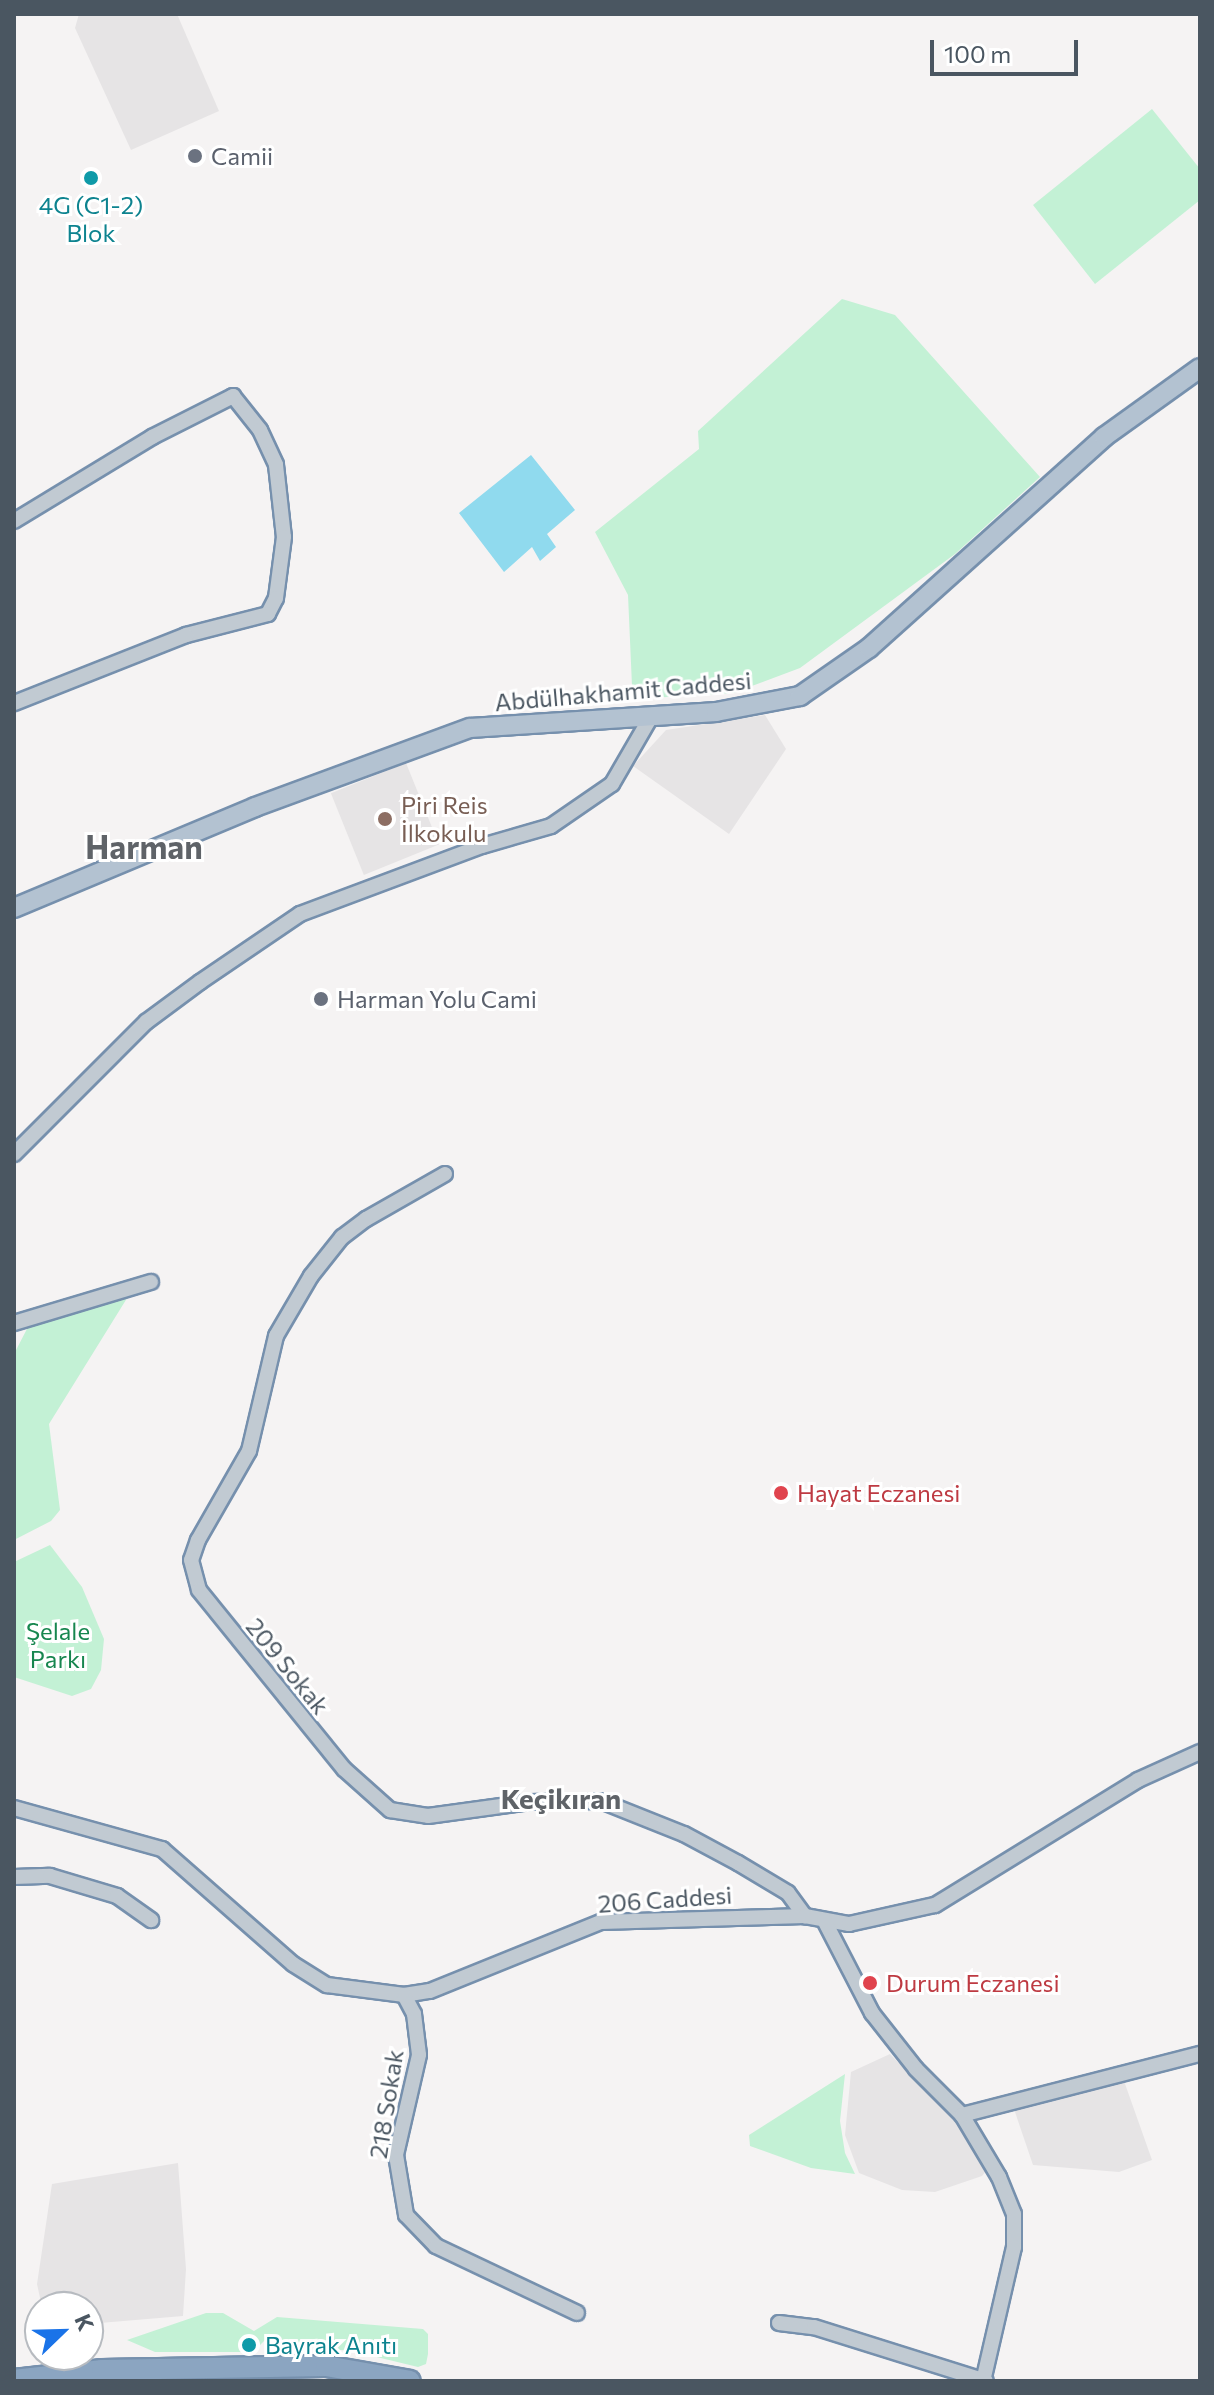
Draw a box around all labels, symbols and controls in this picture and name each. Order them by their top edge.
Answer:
scale bar [934,24,1082,74]
text: 100 m [944,39,1011,68]
place label: Camii [211,142,273,170]
marker: Camii [186,147,204,165]
marker: 4G (C1-2) Blok [82,169,100,187]
place label: 4G (C1-2) Blok [39,191,143,247]
street label: Abdülhakhamit Caddesi [493,665,753,717]
place label: Piri Reis İlkokulu [401,791,488,847]
marker: Piri Reis İlkokulu [376,810,394,828]
district label: Harman [85,827,203,865]
place label: Harman Yolu Cami [337,985,537,1013]
marker: Harman Yolu Cami [312,990,330,1008]
place label: Hayat Eczanesi [797,1479,961,1507]
marker: Hayat Eczanesi [772,1484,790,1502]
street label: 209 Sokak [241,1612,335,1720]
park label: Şelale Parkı [26,1617,90,1673]
district label: Keçikıran [501,1781,621,1815]
street label: 206 Caddesi [597,1880,733,1918]
place label: Durum Eczanesi [886,1969,1060,1997]
marker: Durum Eczanesi [861,1974,879,1992]
street label: 218 Sokak [363,2048,409,2160]
north arrow [24,2291,104,2371]
text: K [69,2310,100,2335]
place label: Bayrak Anıtı [265,2331,397,2359]
marker: Bayrak Anıtı [240,2336,258,2354]

